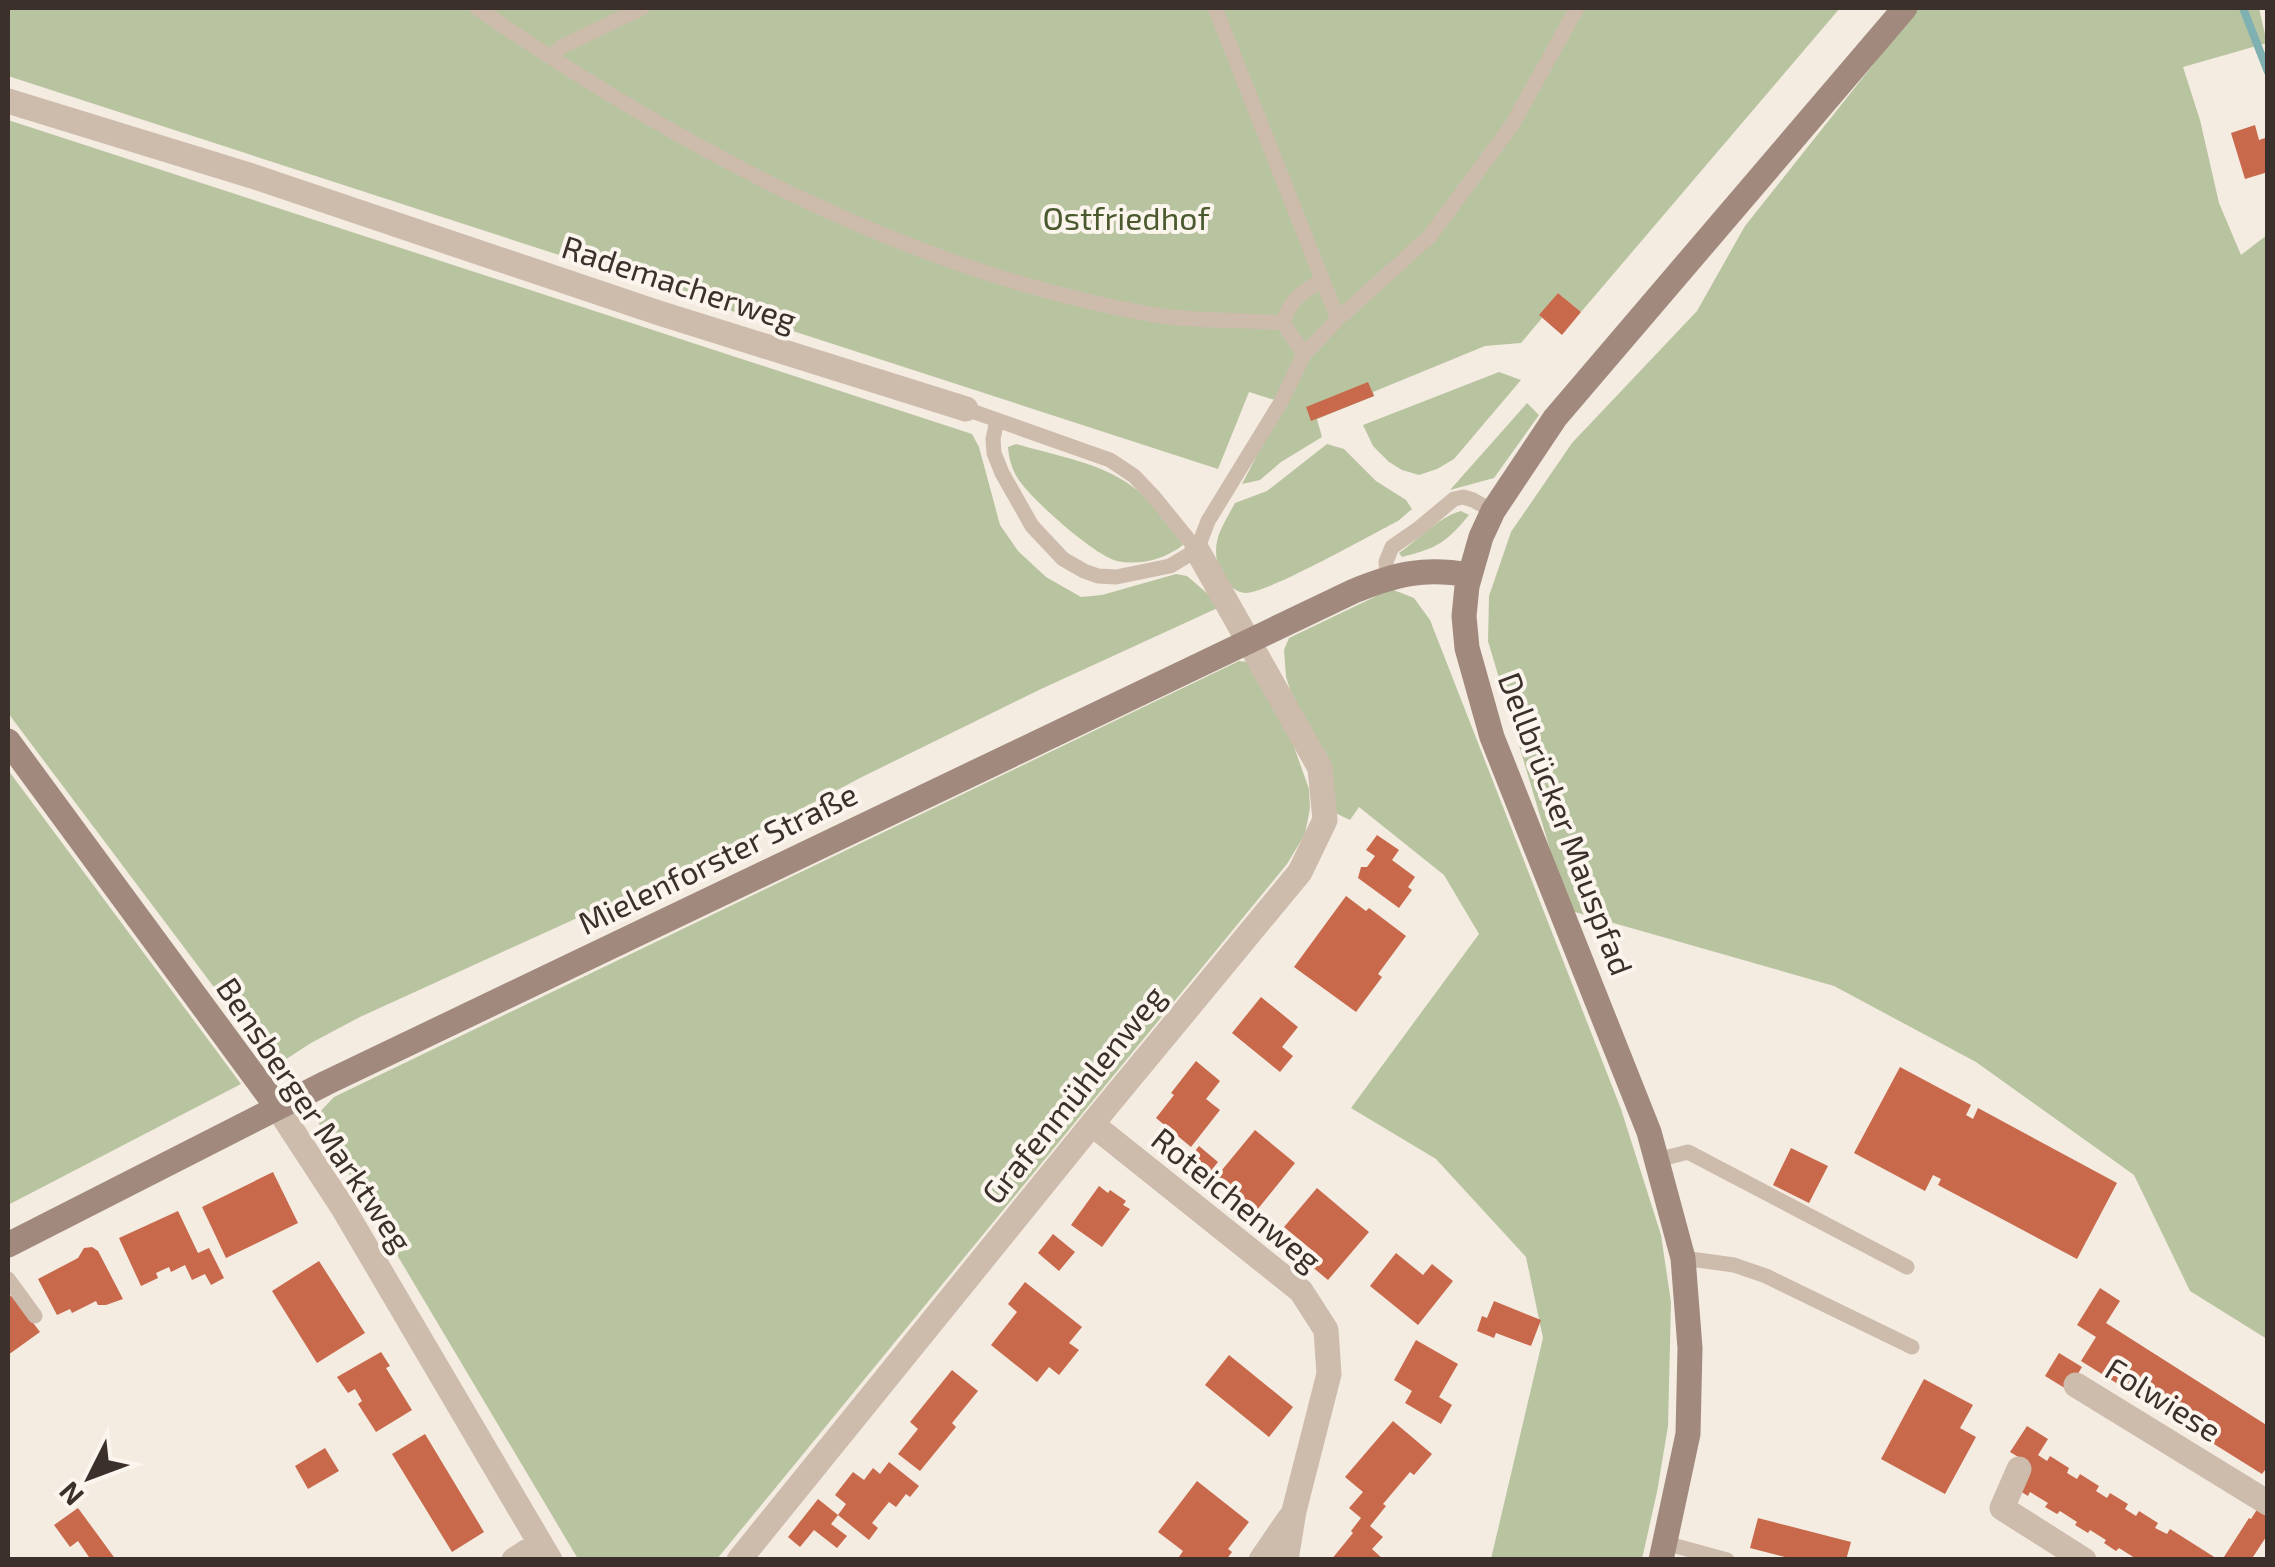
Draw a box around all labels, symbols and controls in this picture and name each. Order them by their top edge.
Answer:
park label: Ostfriedhof [1042,198,1210,236]
street label: Rademacherweg [558,226,802,338]
street label: Dellbrücker Mauspfad [1492,666,1642,980]
street label: Mielenforster Straße [572,773,863,941]
street label: Bensberger Marktweg [210,970,422,1258]
street label: Grafenmühlenweg [973,977,1172,1210]
street label: Roteichenweg [1145,1119,1330,1278]
street label: Folwiese [2099,1348,2229,1449]
north arrow [40,1427,140,1527]
text: N [51,1476,90,1513]

